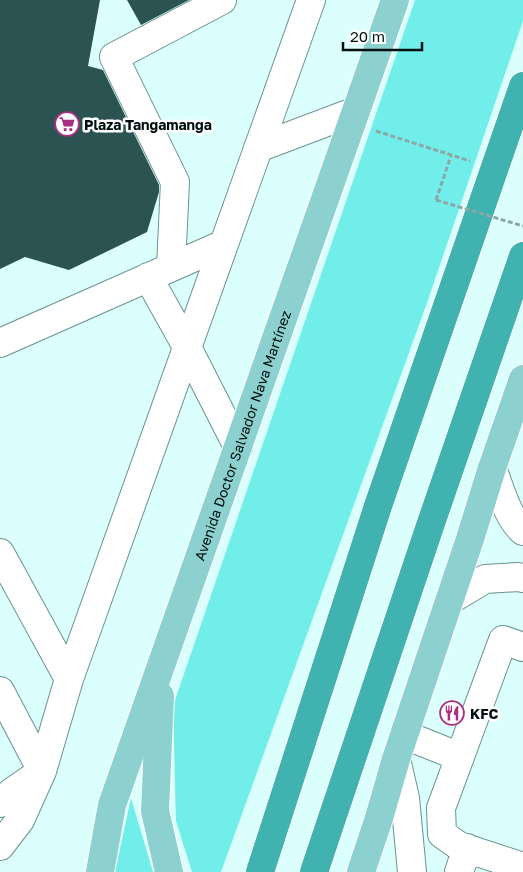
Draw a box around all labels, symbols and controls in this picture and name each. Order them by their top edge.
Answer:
scale bar [343,20,422,52]
text: 20 m [350,27,385,45]
supermarket icon: Plaza Tangamanga [54,111,80,137]
place label: Plaza Tangamanga [84,116,212,133]
street label: Avenida Doctor Salvador Nava Martínez [190,308,294,563]
restaurant icon: KFC [439,700,465,726]
place label: KFC [470,705,498,722]

